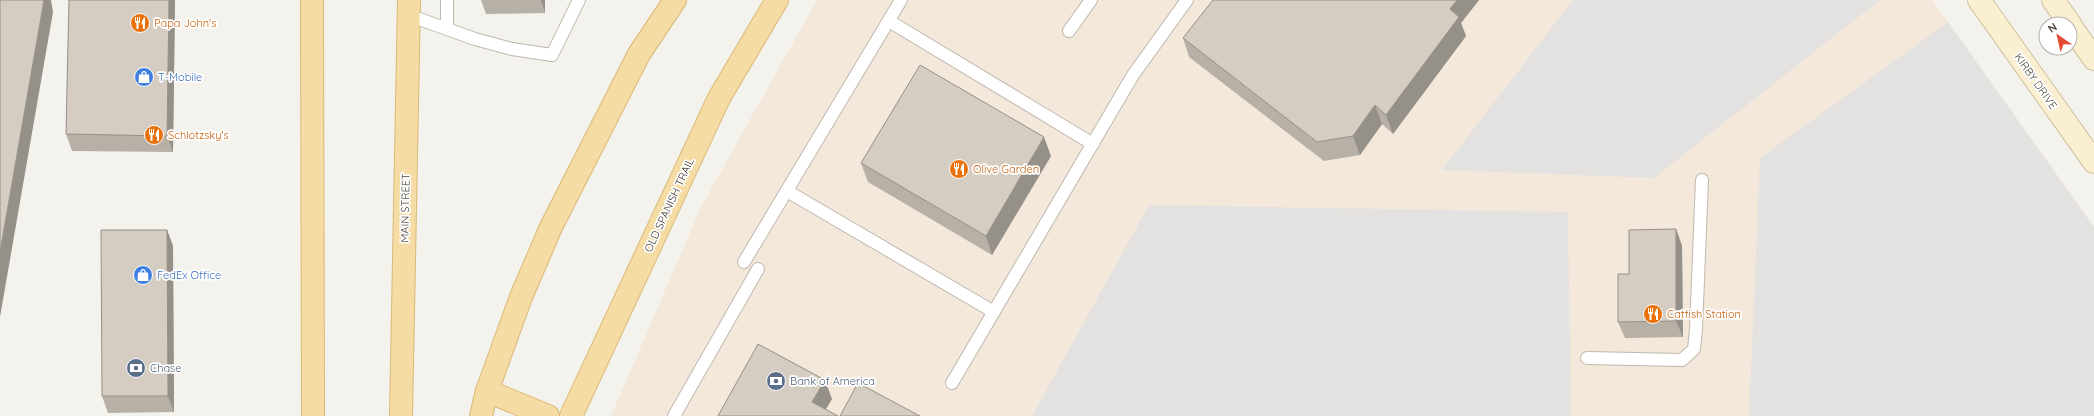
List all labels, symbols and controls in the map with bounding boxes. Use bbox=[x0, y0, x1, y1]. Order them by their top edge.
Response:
restaurant icon: Papa John's bbox=[129, 12, 151, 34]
place label: Papa John's bbox=[154, 16, 216, 30]
north arrow bbox=[2038, 16, 2078, 56]
text: N bbox=[2045, 20, 2060, 36]
street label: KIRBY DRIVE bbox=[2012, 50, 2060, 112]
shop icon: T-Mobile bbox=[133, 66, 155, 88]
place label: T-Mobile bbox=[158, 70, 202, 84]
restaurant icon: Schlotzsky's bbox=[143, 124, 165, 146]
place label: Schlotzsky's bbox=[168, 128, 229, 142]
street label: OLD SPANISH TRAIL bbox=[641, 156, 697, 254]
restaurant icon: Olive Garden bbox=[948, 158, 970, 180]
place label: Olive Garden bbox=[973, 162, 1039, 176]
street label: MAIN STREET bbox=[397, 173, 413, 243]
shop icon: FedEx Office bbox=[132, 264, 154, 286]
place label: FedEx Office bbox=[157, 268, 221, 282]
restaurant icon: Catfish Station bbox=[1642, 303, 1664, 325]
place label: Catfish Station bbox=[1667, 307, 1741, 321]
bank icon: Chase bbox=[125, 357, 147, 379]
place label: Chase bbox=[150, 361, 181, 375]
bank icon: Bank of America bbox=[765, 370, 787, 392]
place label: Bank of America bbox=[790, 374, 875, 388]

